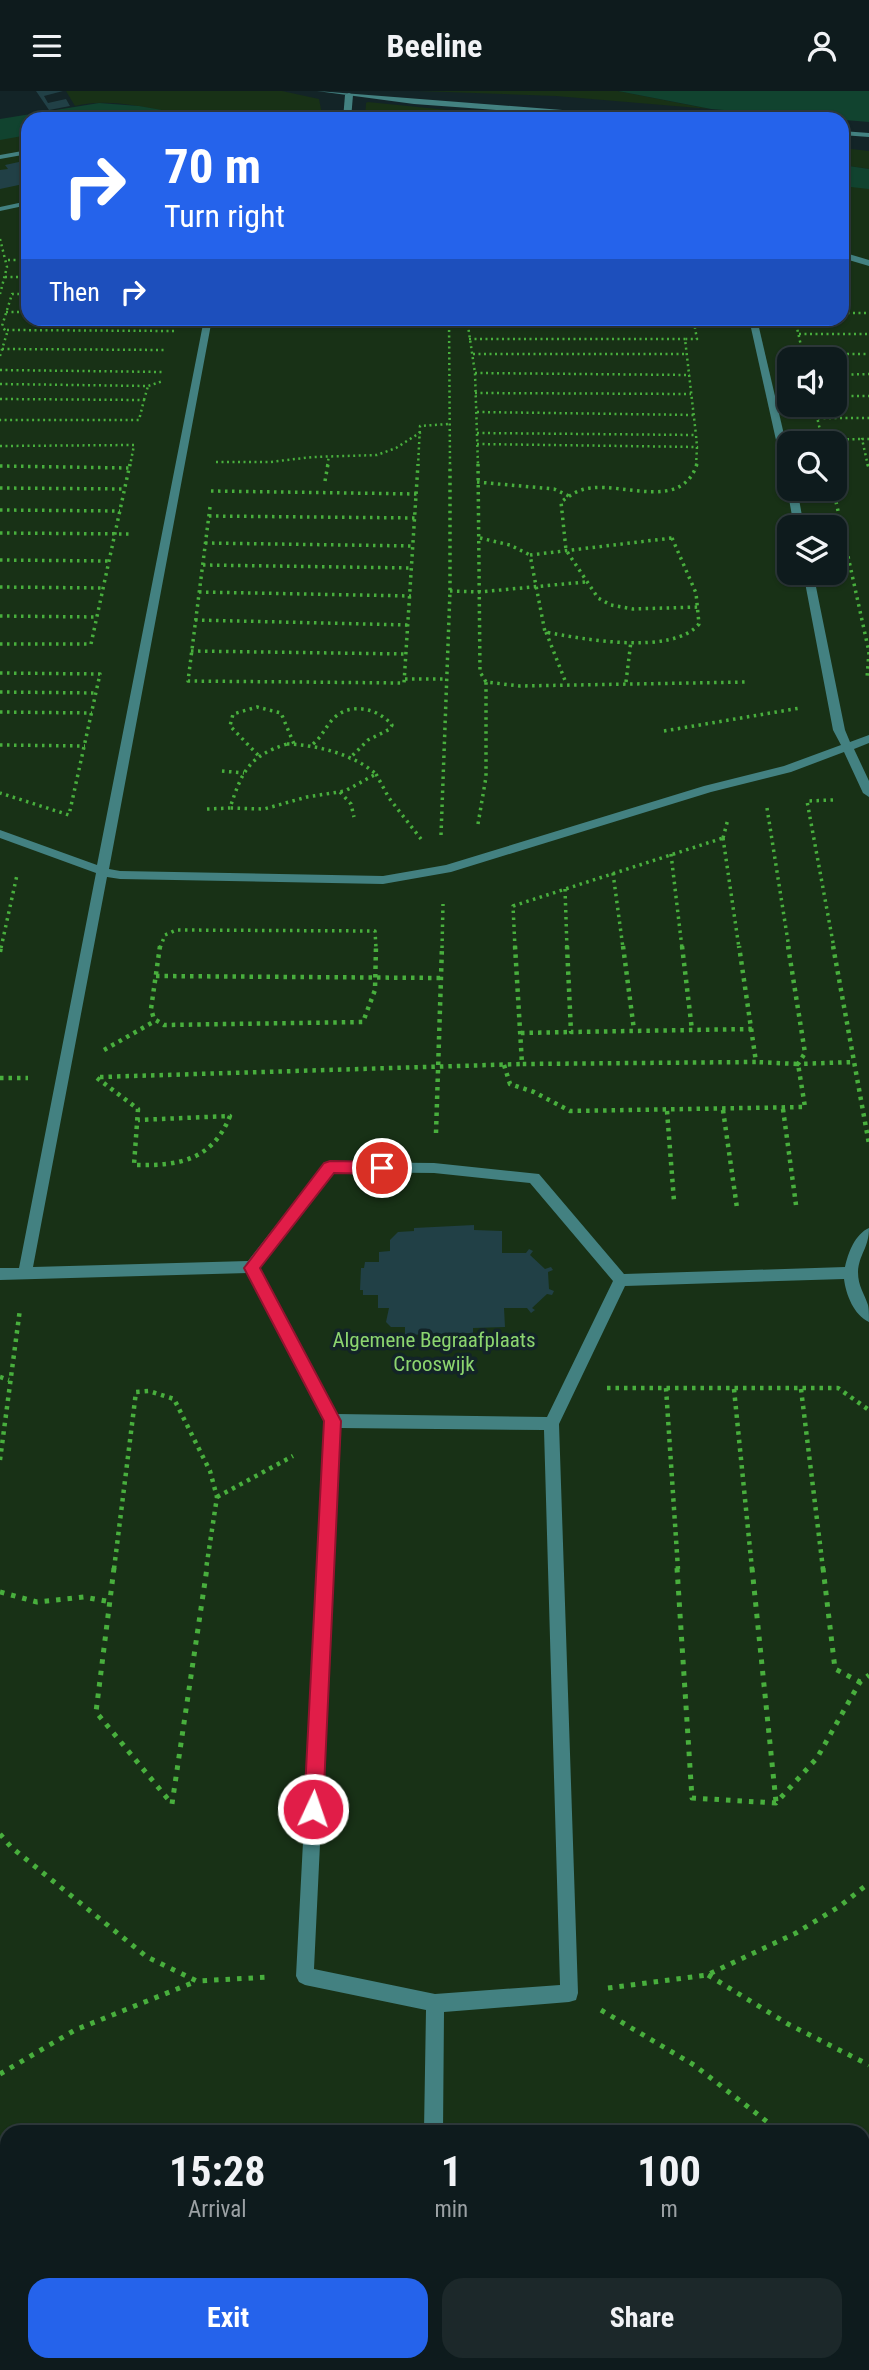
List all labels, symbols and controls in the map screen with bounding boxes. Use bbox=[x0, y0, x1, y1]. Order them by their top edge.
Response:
icon: menu bbox=[28, 27, 66, 65]
text: Beeline bbox=[387, 27, 482, 65]
icon: person bbox=[803, 27, 841, 65]
text: 70 m bbox=[164, 138, 261, 195]
icon: right bbox=[49, 140, 140, 231]
text: Turn right bbox=[164, 197, 285, 235]
icon: right bbox=[114, 273, 152, 311]
text: Then bbox=[49, 277, 100, 307]
map controls bbox=[777, 347, 847, 585]
button: sound bbox=[777, 347, 847, 417]
button: search bbox=[777, 431, 847, 501]
button: layers bbox=[777, 515, 847, 585]
pin bbox=[352, 1138, 412, 1198]
icon: arrive bbox=[363, 1149, 401, 1187]
park label: Algemene Begraafplaats Crooswijk bbox=[332, 1328, 536, 1376]
position arrow bbox=[276, 1772, 350, 1846]
text: 15:28 bbox=[169, 2147, 265, 2196]
text: 1 bbox=[441, 2147, 462, 2196]
text: 100 bbox=[637, 2147, 701, 2196]
text: Arrival bbox=[188, 2196, 246, 2223]
text: min bbox=[434, 2196, 468, 2223]
text: m bbox=[660, 2196, 678, 2223]
button: Exit bbox=[28, 2278, 428, 2358]
button: Share bbox=[442, 2278, 842, 2358]

